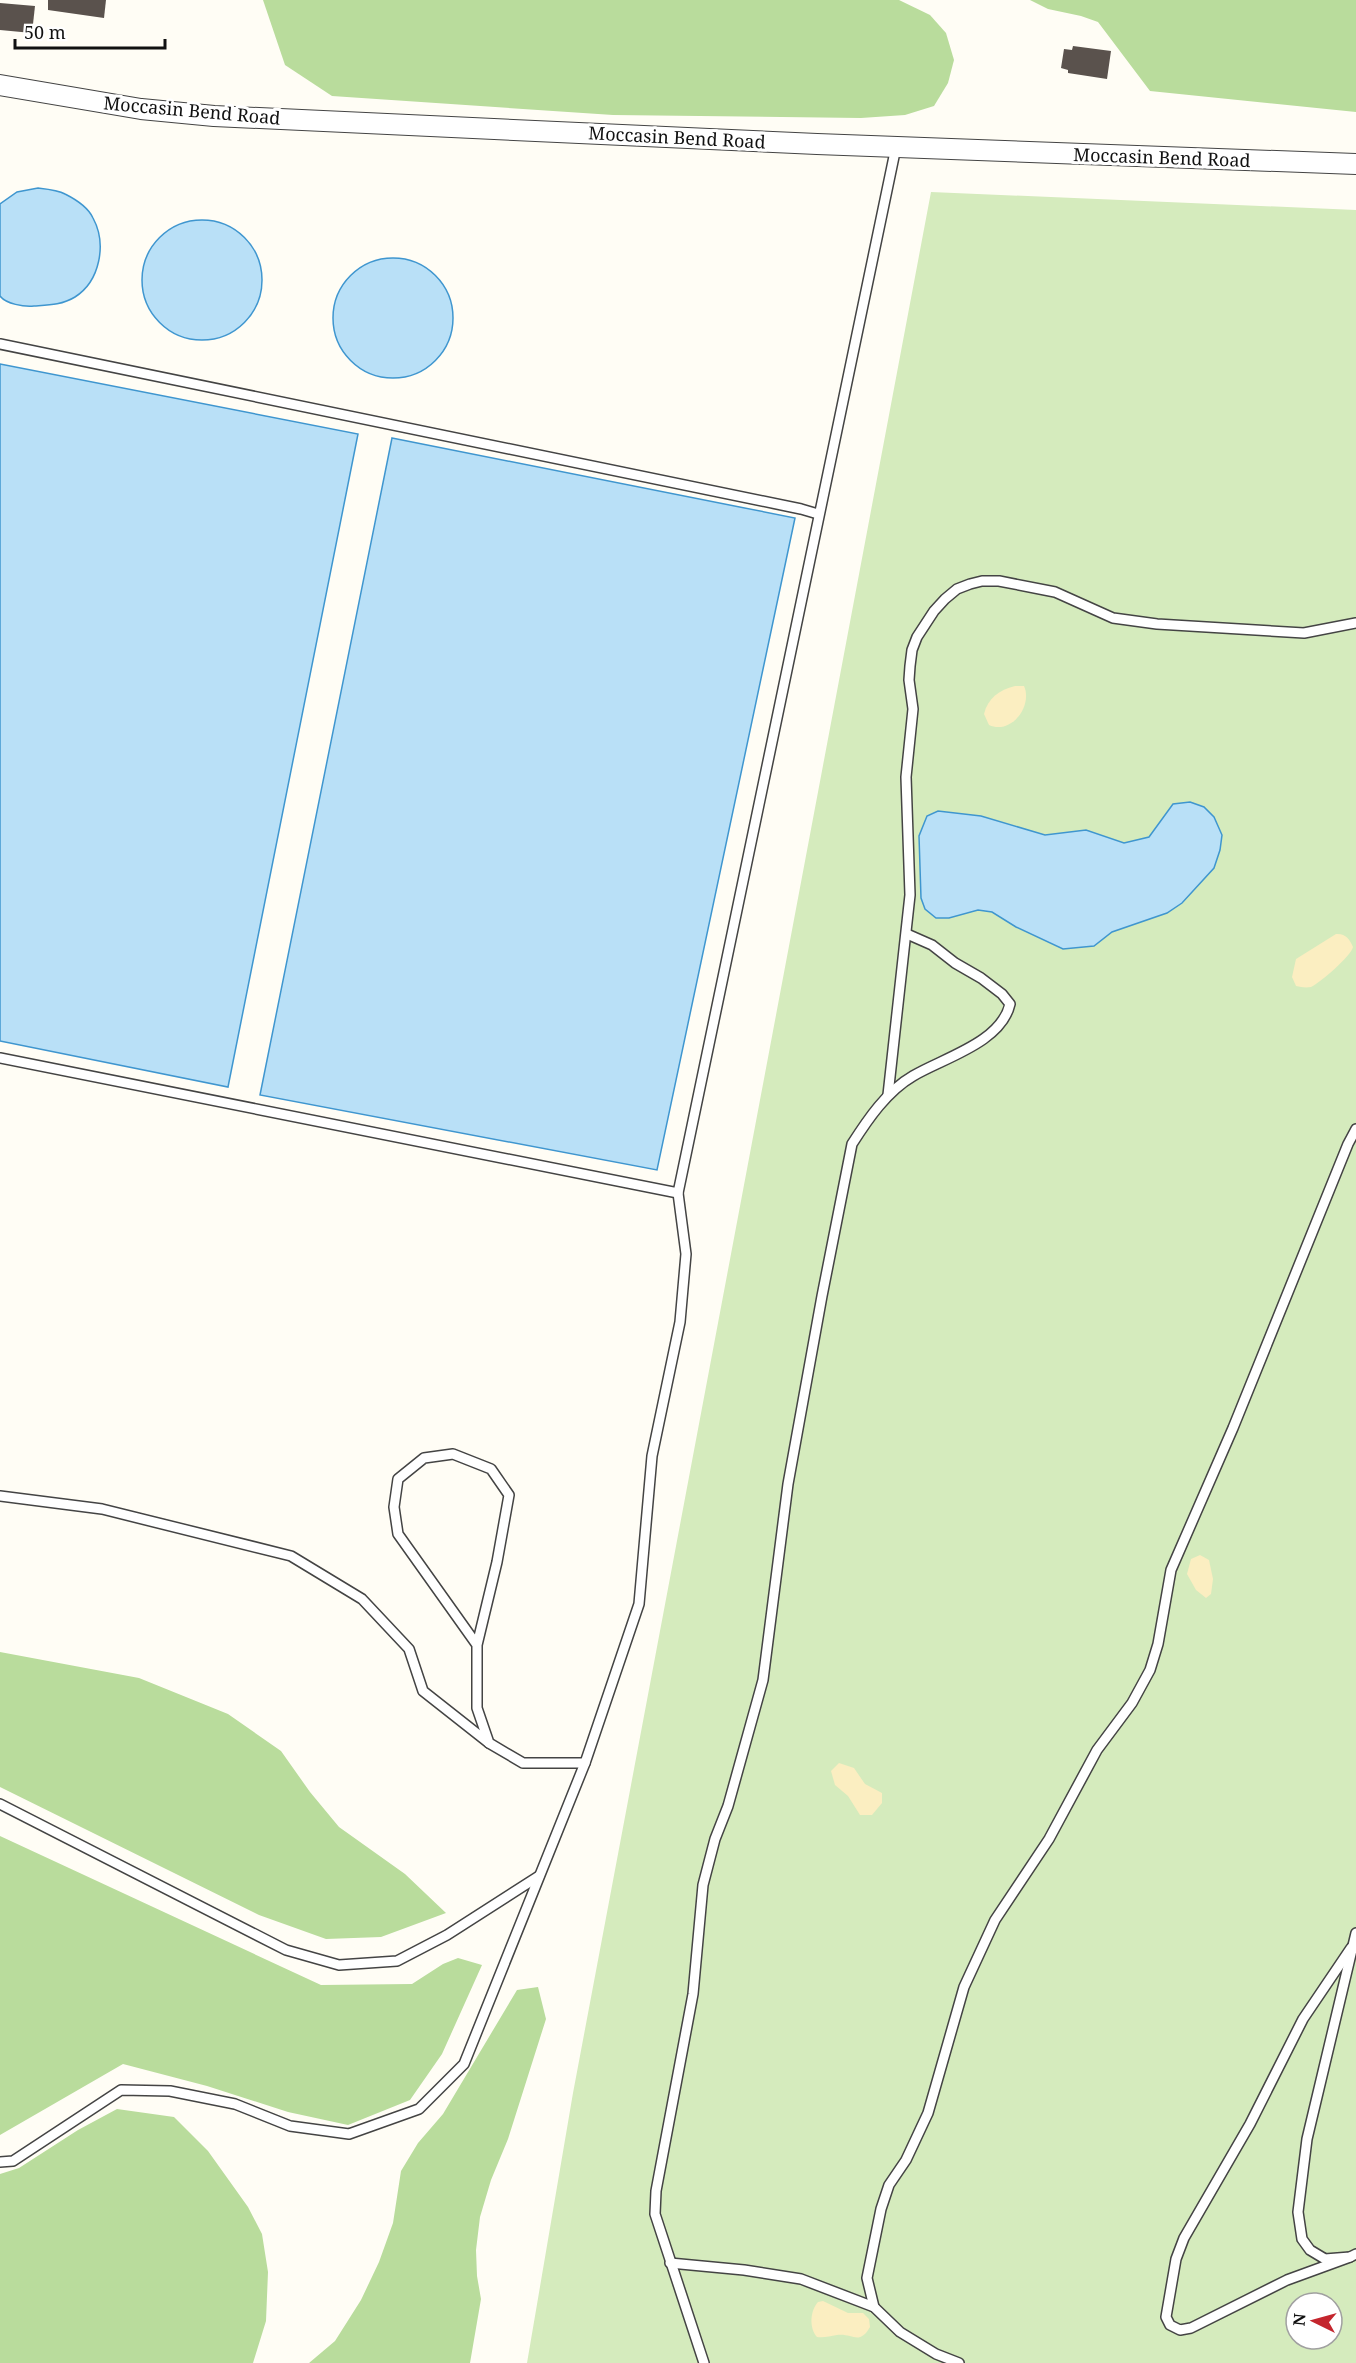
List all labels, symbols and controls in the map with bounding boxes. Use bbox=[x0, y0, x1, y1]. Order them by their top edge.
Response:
scale bar bbox=[15, 12, 165, 50]
text: 50 m bbox=[24, 20, 66, 44]
street label: Moccasin Bend Road bbox=[103, 90, 281, 130]
street label: Moccasin Bend Road bbox=[588, 120, 766, 154]
street label: Moccasin Bend Road bbox=[1073, 142, 1251, 172]
north arrow bbox=[1284, 2291, 1344, 2351]
text: N bbox=[1288, 2312, 1311, 2327]

